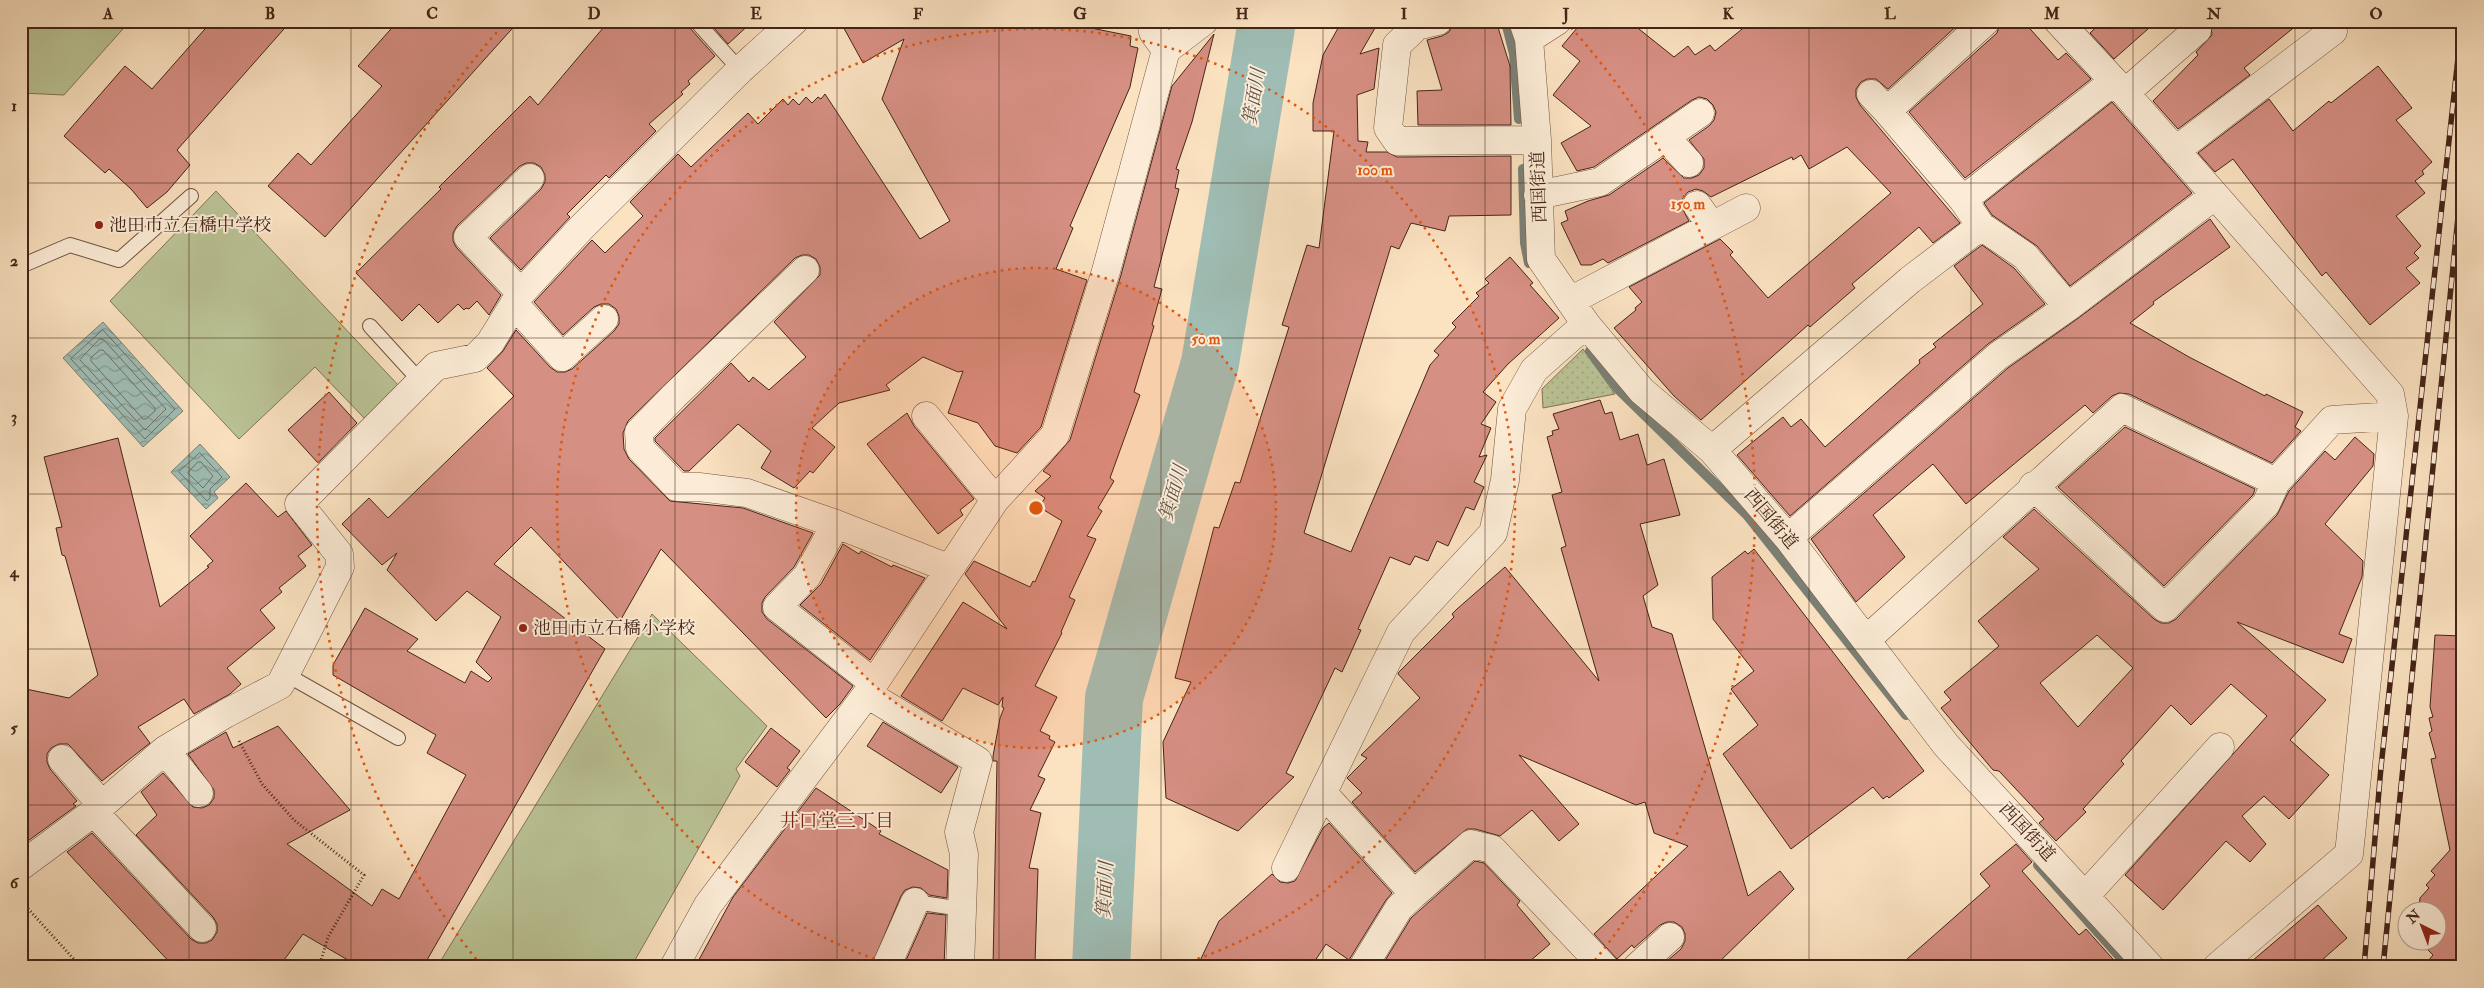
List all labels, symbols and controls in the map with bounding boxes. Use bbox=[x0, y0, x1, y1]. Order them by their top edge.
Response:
text: A bbox=[102, 4, 114, 24]
text: B bbox=[265, 4, 275, 24]
text: C bbox=[426, 4, 438, 24]
text: D bbox=[587, 4, 601, 24]
text: E bbox=[750, 4, 762, 24]
text: F bbox=[913, 4, 923, 24]
text: G bbox=[1073, 4, 1087, 24]
text: H bbox=[1235, 4, 1249, 24]
text: I bbox=[1401, 4, 1408, 24]
text: J bbox=[1562, 4, 1570, 25]
text: K bbox=[1722, 4, 1734, 24]
text: L bbox=[1884, 4, 1896, 24]
text: M bbox=[2043, 4, 2060, 24]
text: N bbox=[2206, 4, 2222, 24]
text: O bbox=[2369, 4, 2383, 24]
water label: 箕面川 bbox=[1238, 65, 1271, 127]
text: 1 bbox=[11, 96, 17, 116]
street label: 西国街道 bbox=[1526, 151, 1552, 223]
text: 100 m bbox=[1357, 161, 1393, 180]
text: 150 m bbox=[1671, 195, 1705, 214]
place label: 池田市立石橋中学校 bbox=[109, 214, 271, 237]
marker: 池田市立石橋中学校 bbox=[93, 219, 105, 231]
text: 2 bbox=[10, 251, 18, 271]
text: 50 m bbox=[1192, 330, 1221, 349]
text: 3 bbox=[11, 407, 17, 427]
water label: 箕面川 bbox=[1154, 460, 1193, 524]
street label: 西国街道 bbox=[1739, 484, 1803, 554]
centre of rings bbox=[1027, 499, 1045, 517]
text: 4 bbox=[9, 562, 20, 582]
place label: 池田市立石橋小学校 bbox=[533, 617, 695, 640]
marker: 池田市立石橋小学校 bbox=[517, 622, 529, 634]
text: 5 bbox=[10, 718, 18, 738]
street label: 西国街道 bbox=[1994, 798, 2060, 866]
district label: 井口堂三丁目 bbox=[780, 809, 894, 833]
water label: 箕面川 bbox=[1092, 859, 1119, 919]
text: 6 bbox=[10, 873, 20, 893]
north arrow bbox=[2396, 900, 2446, 950]
text: N bbox=[2403, 906, 2424, 928]

